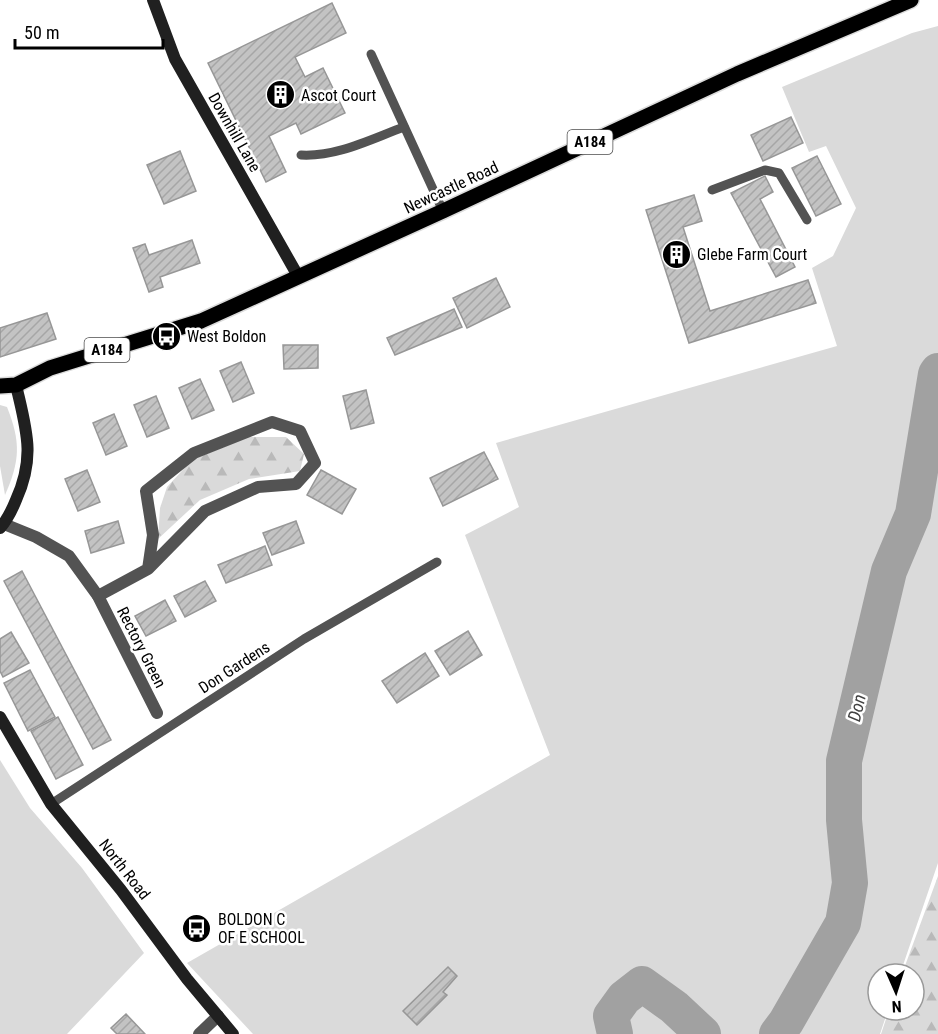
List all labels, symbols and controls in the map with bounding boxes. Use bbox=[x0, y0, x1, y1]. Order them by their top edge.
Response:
scale bar bbox=[15, 12, 164, 50]
text: 50 m bbox=[24, 22, 59, 43]
building icon: Ascot Court bbox=[264, 79, 296, 111]
place label: Ascot Court bbox=[301, 86, 376, 105]
street label: Downhill Lane bbox=[204, 89, 265, 175]
road number: A184 bbox=[568, 130, 612, 154]
street label: Newcastle Road bbox=[401, 157, 501, 218]
building icon: Glebe Farm Court bbox=[660, 238, 692, 270]
place label: Glebe Farm Court bbox=[697, 245, 807, 264]
bus stop icon: West Boldon bbox=[150, 320, 182, 352]
place label: West Boldon bbox=[187, 327, 266, 346]
road number: A184 bbox=[84, 338, 130, 362]
street label: Rectory Green bbox=[113, 604, 170, 691]
street label: Don Gardens bbox=[195, 637, 273, 697]
water label: Don bbox=[843, 692, 870, 723]
street label: North Road bbox=[95, 835, 154, 903]
place label: BOLDON C OF E SCHOOL bbox=[218, 910, 305, 947]
bus stop icon: BOLDON C OF E SCHOOL bbox=[181, 912, 213, 944]
north arrow bbox=[866, 962, 926, 1022]
text: N bbox=[891, 997, 902, 1016]

